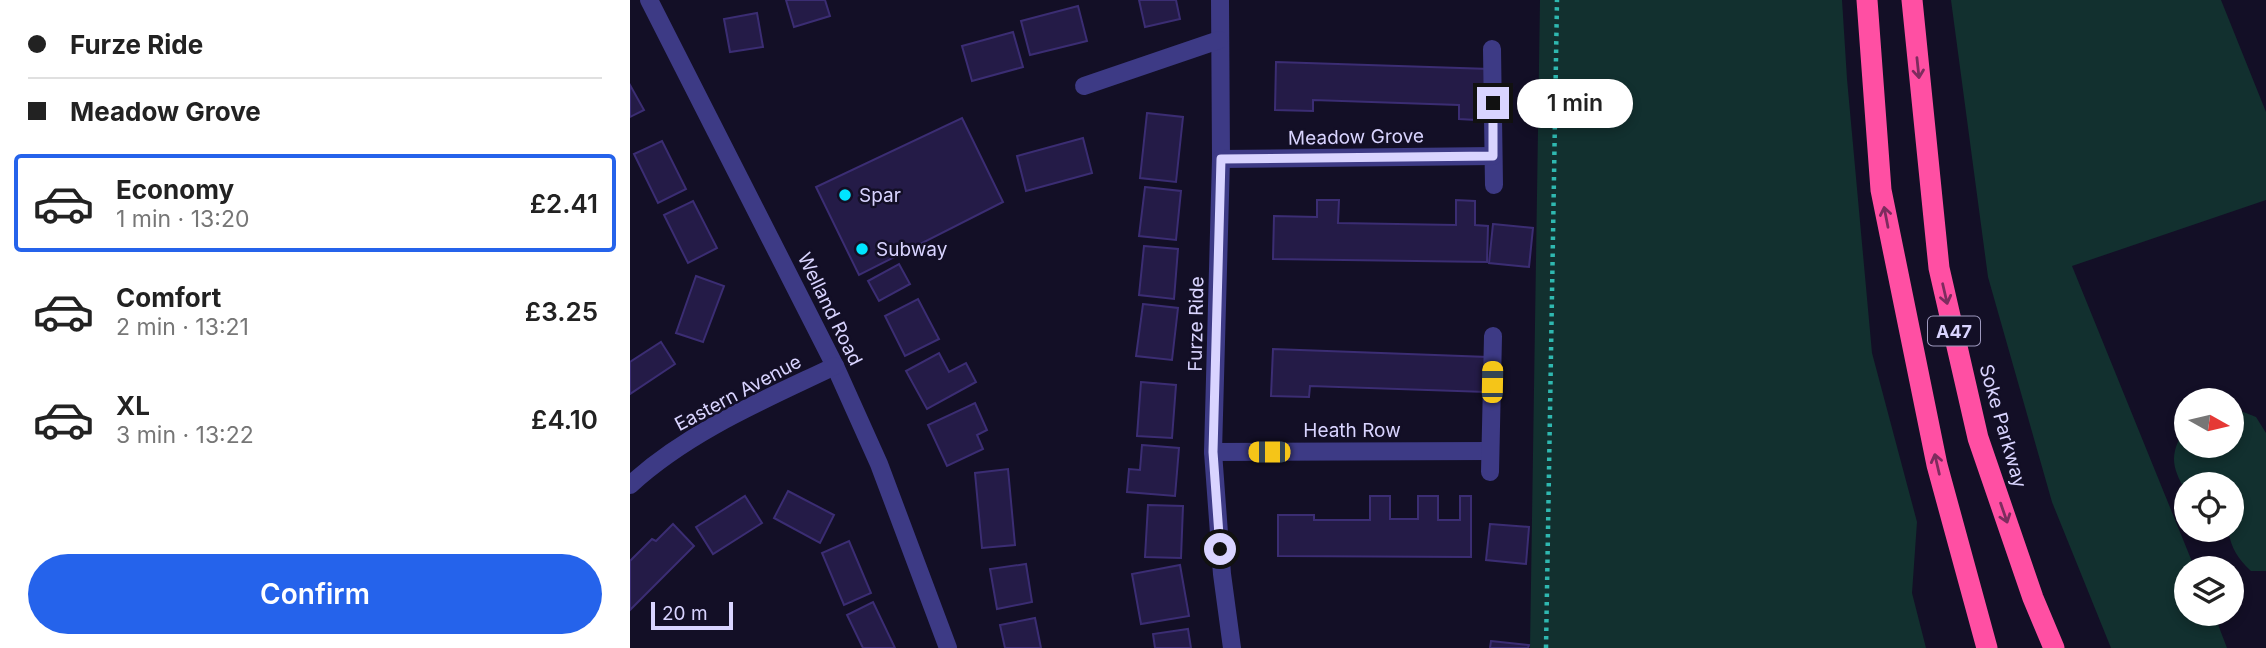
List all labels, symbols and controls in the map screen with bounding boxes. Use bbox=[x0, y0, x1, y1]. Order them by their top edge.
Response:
text: Furze Ride bbox=[70, 29, 203, 60]
one-way arrow bbox=[1911, 56, 1924, 79]
callout: 1 min bbox=[1518, 78, 1633, 128]
route end bbox=[1477, 87, 1509, 119]
text: 1 min bbox=[1547, 89, 1603, 117]
text: Meadow Grove bbox=[70, 96, 261, 127]
street label: Meadow Grove bbox=[1288, 124, 1424, 150]
icon: car bbox=[32, 172, 95, 235]
text: Economy bbox=[116, 174, 234, 205]
place label: Spar bbox=[859, 184, 901, 207]
marker: Spar bbox=[837, 187, 853, 203]
text: £2.41 bbox=[530, 188, 598, 219]
text: 1 min · 13:20 bbox=[116, 205, 249, 233]
one-way arrow bbox=[1879, 206, 1893, 229]
place label: Subway bbox=[876, 238, 948, 261]
marker: Subway bbox=[854, 241, 870, 257]
street label: Welland Road bbox=[793, 249, 867, 369]
street label: Furze Ride bbox=[1184, 276, 1208, 372]
icon: car bbox=[32, 280, 95, 343]
text: Comfort bbox=[116, 282, 221, 313]
one-way arrow bbox=[1939, 282, 1953, 305]
text: £3.25 bbox=[525, 296, 598, 327]
text: 2 min · 13:21 bbox=[116, 313, 249, 341]
road number: A47 bbox=[1928, 316, 1980, 346]
street label: Eastern Avenue bbox=[671, 350, 805, 436]
car bbox=[1482, 361, 1503, 403]
street label: Soke Parkway bbox=[1974, 362, 2032, 491]
icon: car bbox=[32, 388, 95, 451]
north arrow bbox=[2174, 388, 2244, 458]
map controls bbox=[2174, 388, 2244, 626]
text: XL bbox=[116, 390, 150, 421]
text: £4.10 bbox=[531, 404, 598, 435]
street label: Heath Row bbox=[1303, 419, 1401, 442]
text: 3 min · 13:22 bbox=[116, 421, 254, 449]
car bbox=[1249, 442, 1291, 463]
one-way arrow bbox=[1930, 453, 1943, 476]
button: locate bbox=[2174, 472, 2244, 542]
one-way arrow bbox=[1998, 502, 2011, 524]
route start bbox=[1204, 533, 1236, 565]
button: Confirm bbox=[28, 554, 602, 634]
button: layers bbox=[2174, 556, 2244, 626]
scale bar bbox=[651, 599, 733, 631]
text: 20 m bbox=[662, 602, 708, 625]

